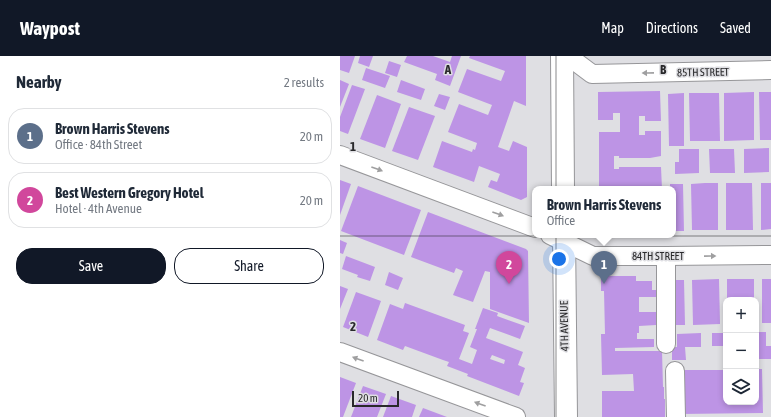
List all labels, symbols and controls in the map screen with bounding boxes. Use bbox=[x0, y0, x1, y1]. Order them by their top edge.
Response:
text: Waypost bbox=[20, 17, 80, 39]
text: Map bbox=[601, 20, 624, 36]
text: Directions bbox=[646, 20, 698, 36]
text: Saved bbox=[720, 20, 751, 36]
text: A bbox=[444, 62, 452, 77]
text: B bbox=[660, 62, 667, 77]
street label: 85TH STREET bbox=[677, 66, 729, 78]
one-way arrow bbox=[642, 69, 654, 76]
text: Nearby bbox=[16, 72, 62, 92]
text: 2 results bbox=[284, 75, 324, 90]
text: Brown Harris Stevens bbox=[55, 120, 170, 137]
text: 1 bbox=[27, 129, 33, 144]
text: 20 m bbox=[300, 129, 323, 144]
text: Office · 84th Street bbox=[55, 137, 142, 152]
text: 1 bbox=[350, 139, 356, 154]
one-way arrow bbox=[371, 166, 383, 172]
text: Best Western Gregory Hotel bbox=[55, 184, 204, 201]
popup bbox=[532, 186, 676, 238]
text: 2 bbox=[27, 193, 33, 208]
text: 20 m bbox=[300, 193, 323, 208]
text: Brown Harris Stevens bbox=[547, 196, 661, 213]
text: Hotel · 4th Avenue bbox=[55, 201, 142, 216]
one-way arrow bbox=[493, 212, 505, 218]
text: Office bbox=[547, 213, 575, 228]
button: Save bbox=[16, 248, 166, 284]
button: Share bbox=[174, 248, 324, 284]
your location bbox=[549, 249, 569, 269]
street label: 84TH STREET bbox=[632, 250, 684, 262]
pin: 2 bbox=[496, 251, 522, 284]
pin: 1 bbox=[591, 251, 617, 284]
one-way arrow bbox=[704, 252, 716, 259]
map controls bbox=[723, 297, 759, 405]
button: + bbox=[723, 297, 759, 333]
street label: 4TH AVENUE bbox=[558, 300, 570, 352]
text: 2 bbox=[350, 319, 356, 334]
button: − bbox=[723, 333, 759, 369]
one-way arrow bbox=[351, 355, 363, 361]
button: layers bbox=[723, 369, 759, 405]
scale bar bbox=[352, 389, 399, 408]
text: 20 m bbox=[358, 392, 378, 404]
one-way arrow bbox=[473, 400, 485, 406]

